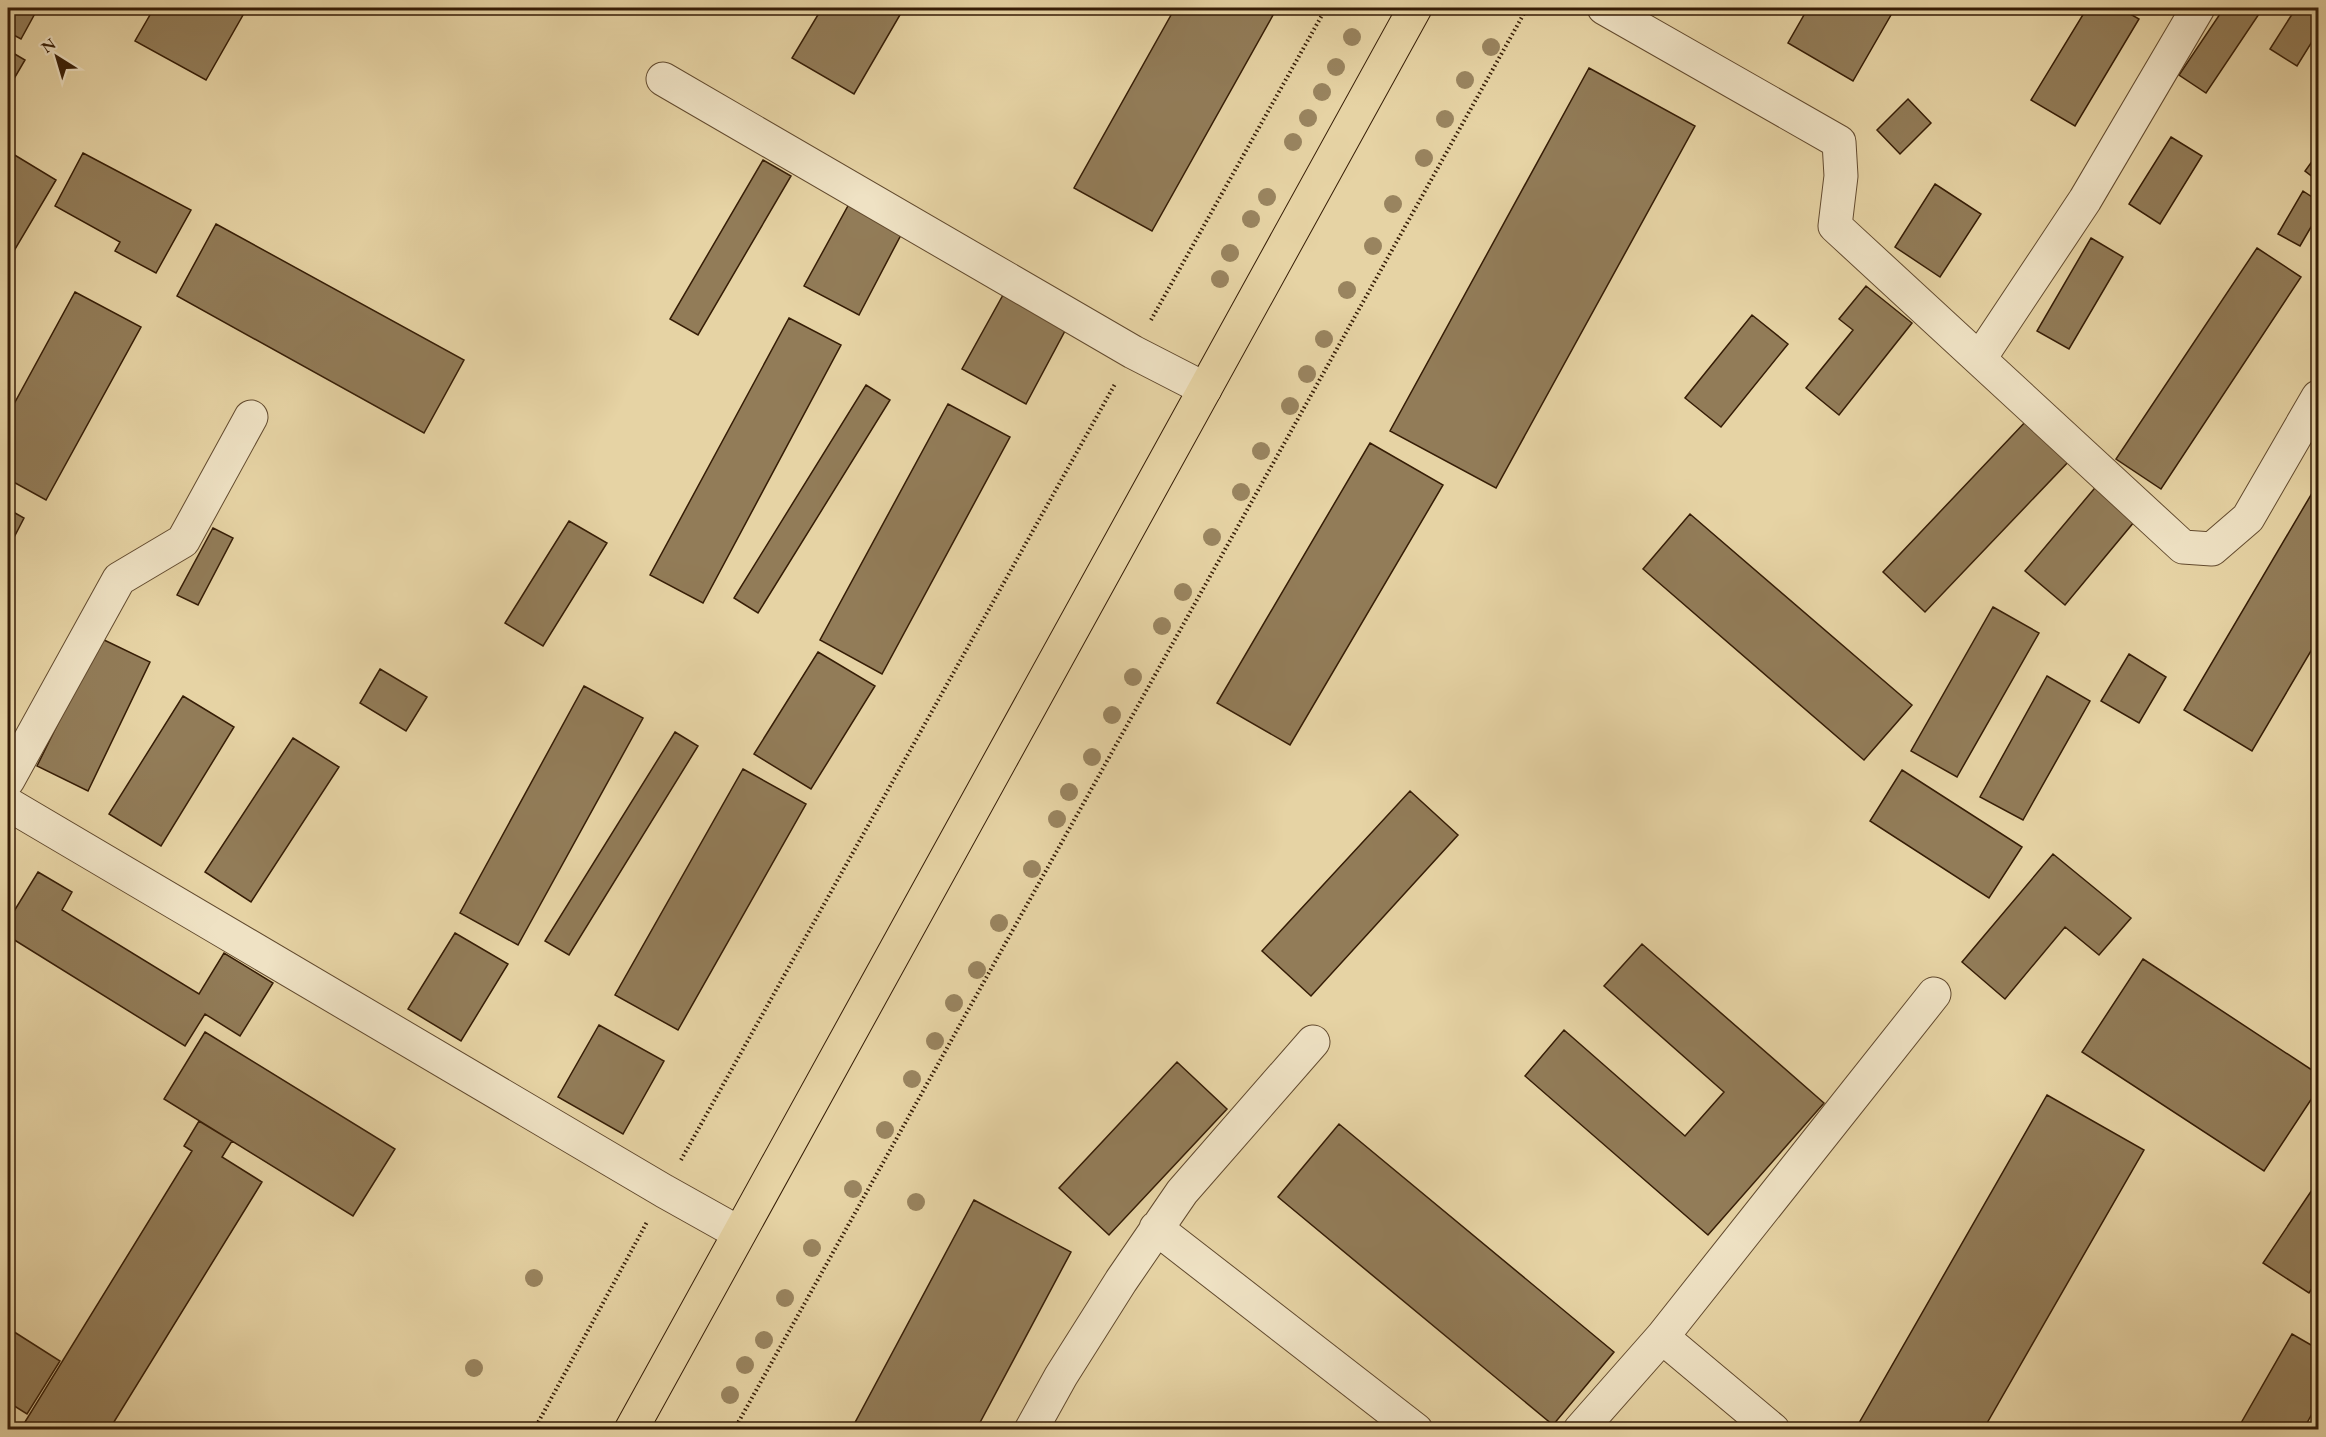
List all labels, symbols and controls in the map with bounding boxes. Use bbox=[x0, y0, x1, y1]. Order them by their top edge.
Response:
north arrow bbox=[27, 27, 87, 87]
text: N bbox=[37, 33, 60, 58]

